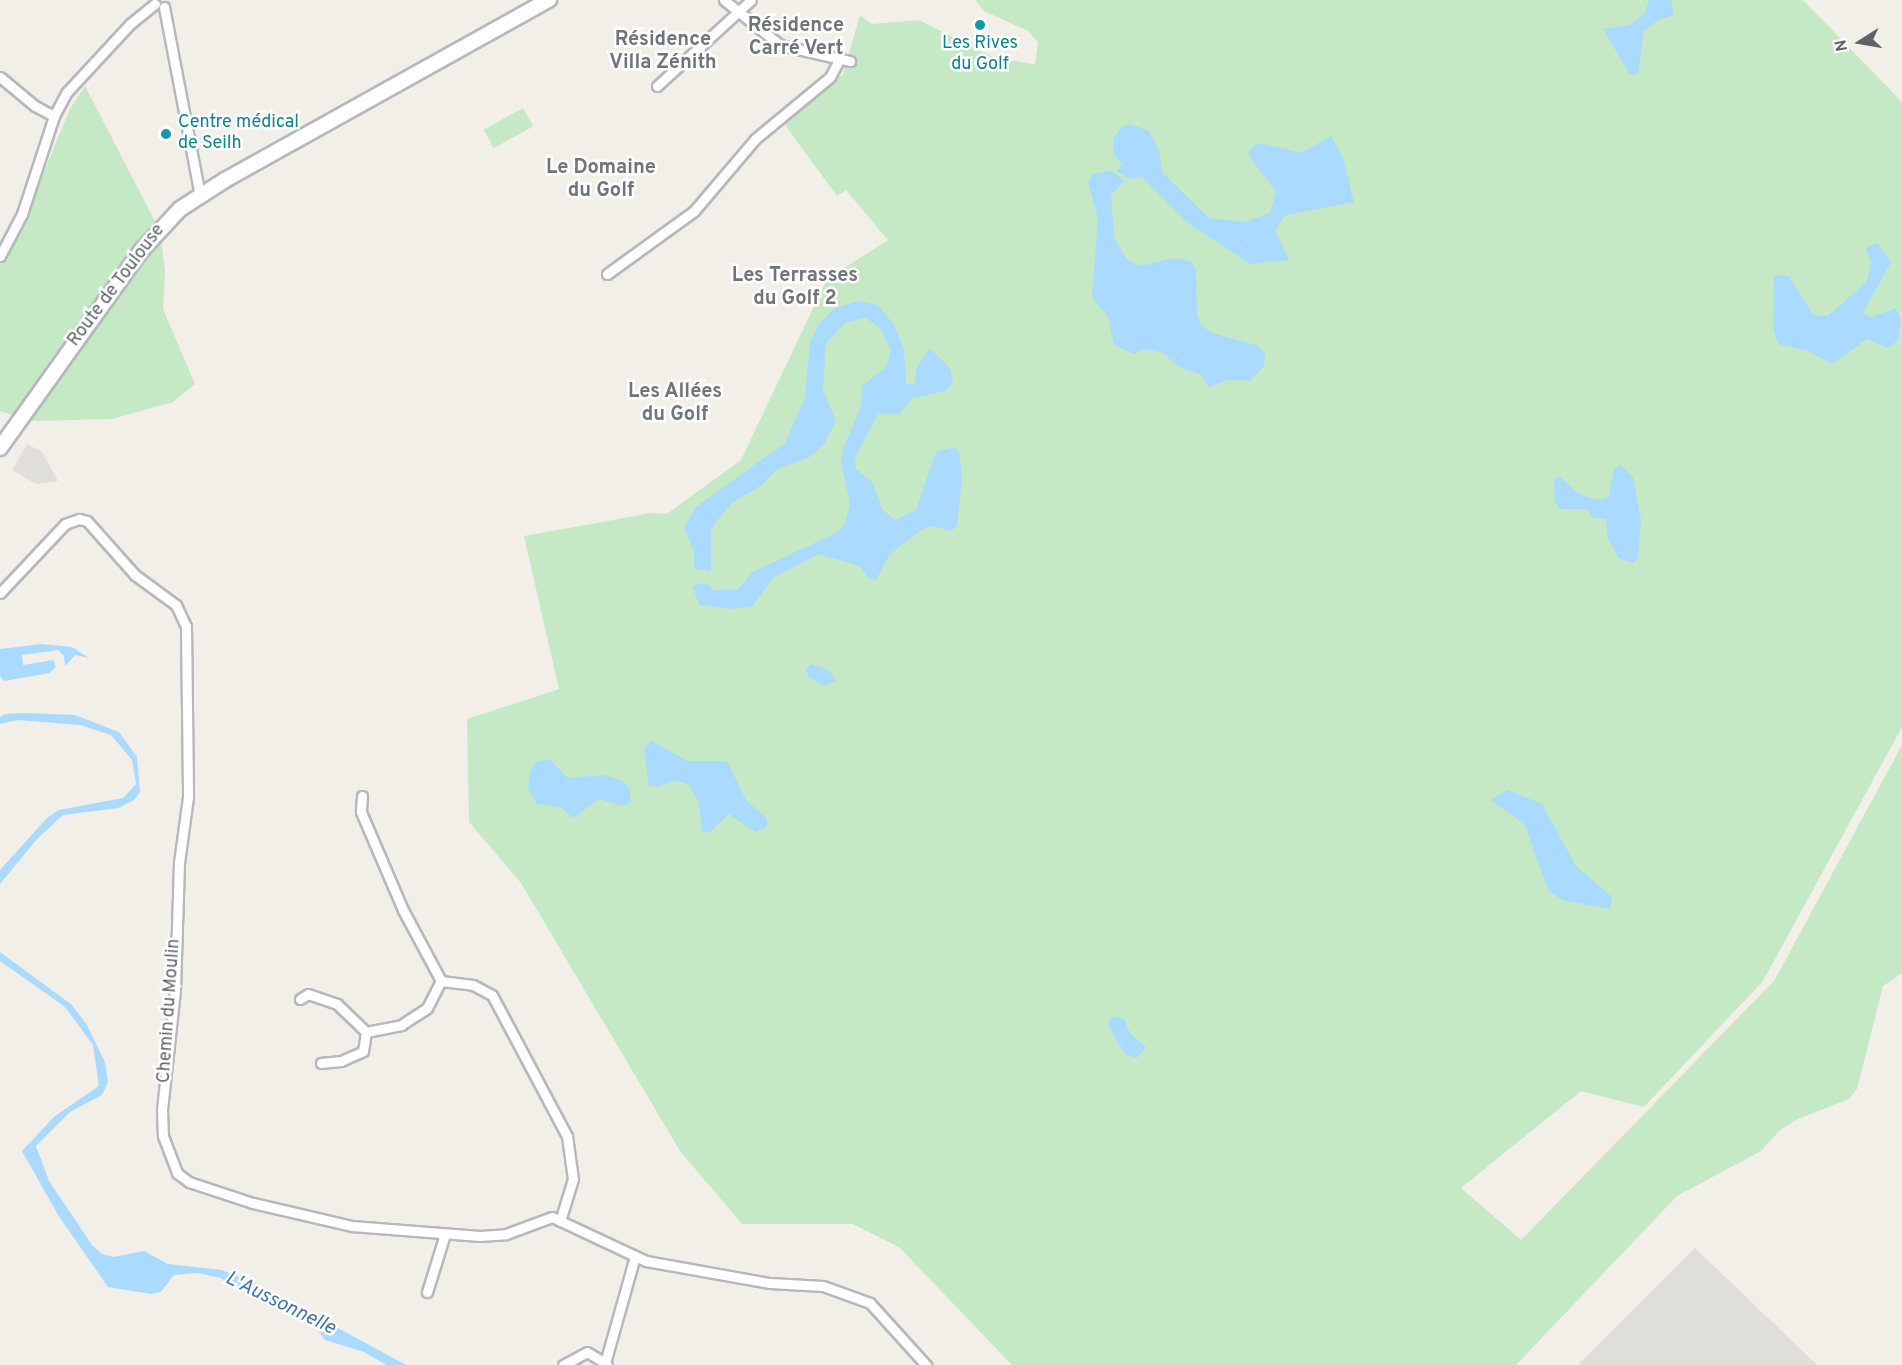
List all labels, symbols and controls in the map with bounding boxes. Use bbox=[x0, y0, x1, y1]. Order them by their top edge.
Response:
north arrow bbox=[1830, 12, 1890, 72]
district label: Résidence Carré Vert bbox=[748, 15, 844, 62]
marker: Les Rives du Golf bbox=[973, 18, 987, 32]
district label: Résidence Villa Zénith bbox=[609, 29, 717, 76]
place label: Les Rives du Golf bbox=[942, 34, 1018, 76]
text: N bbox=[1831, 38, 1853, 53]
place label: Centre médical de Seilh bbox=[178, 113, 299, 156]
marker: Centre médical de Seilh bbox=[159, 127, 173, 141]
district label: Le Domaine du Golf bbox=[546, 156, 656, 203]
street label: Route de Toulouse bbox=[64, 220, 170, 352]
district label: Les Terrasses du Golf 2 bbox=[732, 265, 858, 312]
district label: Les Allées du Golf bbox=[627, 381, 723, 428]
street label: Chemin du Moulin bbox=[154, 938, 186, 1084]
water label: L'Aussonnelle bbox=[221, 1267, 339, 1341]

